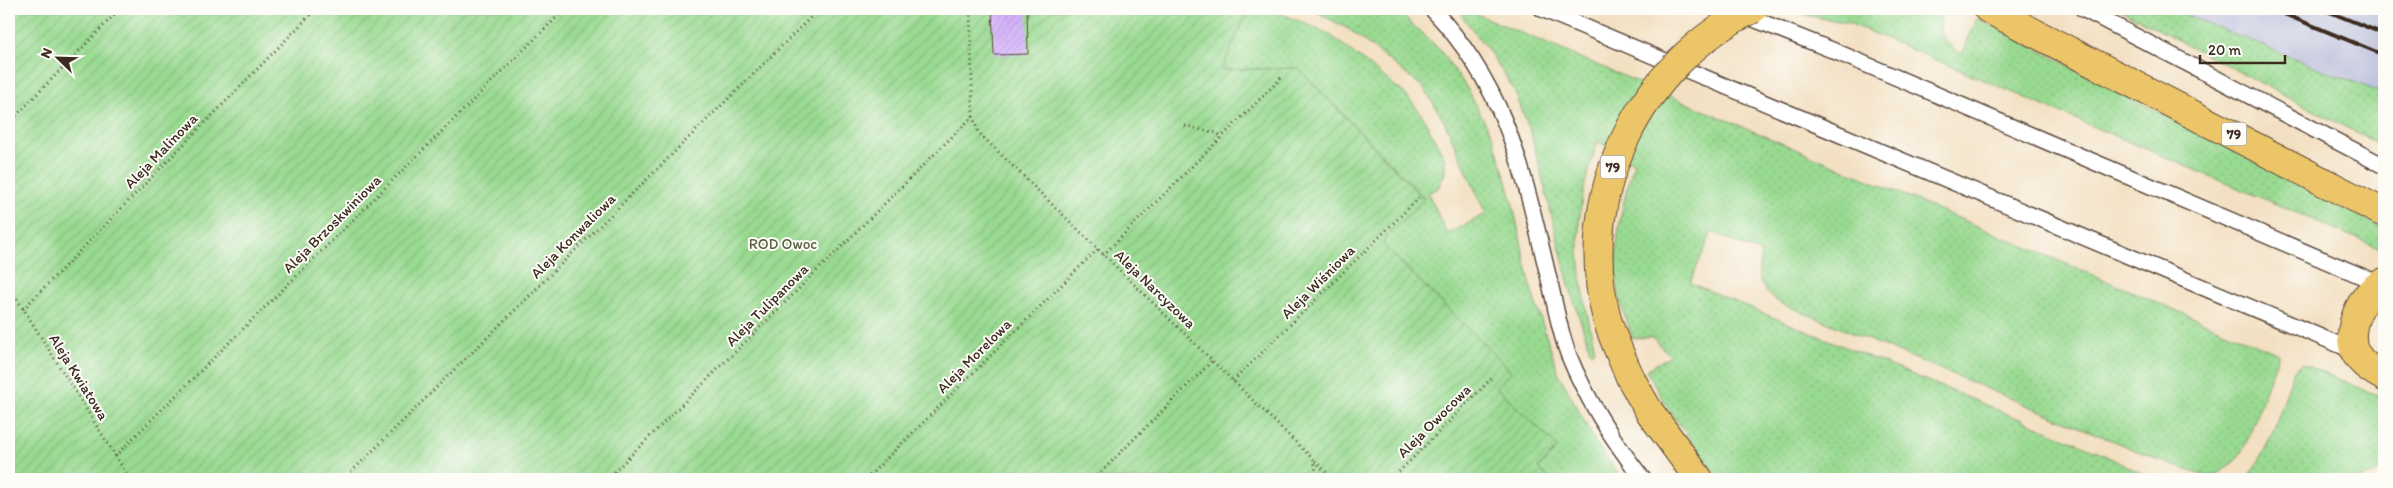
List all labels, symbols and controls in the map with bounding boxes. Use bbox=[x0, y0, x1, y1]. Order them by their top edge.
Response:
north arrow bbox=[32, 32, 82, 82]
scale bar bbox=[2200, 32, 2286, 64]
text: 20 m bbox=[2208, 41, 2242, 59]
text: N bbox=[37, 45, 56, 61]
street label: Aleja Malinowa bbox=[121, 110, 201, 192]
road number: 79 bbox=[2222, 122, 2246, 146]
road number: 79 bbox=[1600, 156, 1626, 178]
street label: Aleja Brzoskwiniowa bbox=[279, 171, 385, 277]
street label: Aleja Konwaliowa bbox=[527, 190, 619, 282]
park label: ROD Owoc bbox=[749, 235, 817, 253]
street label: Aleja Wiśniowa bbox=[1277, 241, 1359, 323]
street label: Aleja Narcyzowa bbox=[1111, 246, 1200, 333]
street label: Aleja Tulipanowa bbox=[722, 260, 812, 350]
street label: Aleja Morelowa bbox=[933, 315, 1015, 397]
street label: Aleja Kwiatowa bbox=[45, 331, 113, 424]
street label: Aleja Owocowa bbox=[1394, 380, 1475, 461]

